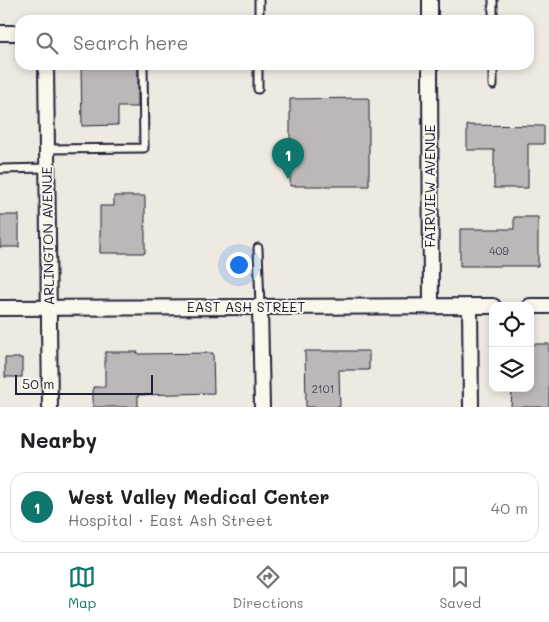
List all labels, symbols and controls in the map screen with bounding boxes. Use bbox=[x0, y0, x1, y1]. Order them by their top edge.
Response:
search box bbox=[15, 15, 534, 70]
icon: search bbox=[33, 29, 61, 57]
text: Search here bbox=[73, 30, 189, 55]
street label: FAIRVIEW AVENUE bbox=[420, 124, 439, 248]
pin: 1 bbox=[272, 138, 304, 179]
street label: ARLINGTON AVENUE bbox=[37, 166, 58, 306]
house number: 409 bbox=[489, 243, 509, 258]
your location bbox=[226, 252, 252, 278]
street label: EAST ASH STREET bbox=[187, 297, 305, 316]
map controls bbox=[489, 302, 534, 392]
button: locate bbox=[489, 302, 534, 347]
button: layers bbox=[489, 347, 534, 392]
scale bar bbox=[15, 372, 152, 395]
text: 50 m bbox=[22, 374, 54, 393]
house number: 2101 bbox=[312, 381, 334, 396]
text: Nearby bbox=[20, 426, 97, 453]
text: West Valley Medical Center bbox=[68, 484, 329, 509]
text: 1 bbox=[33, 497, 41, 518]
text: 40 m bbox=[491, 497, 528, 518]
text: Hospital · East Ash Street bbox=[68, 509, 273, 530]
tab: Map bbox=[68, 563, 96, 612]
tab: Directions bbox=[232, 563, 304, 612]
tab: Saved bbox=[439, 563, 481, 612]

